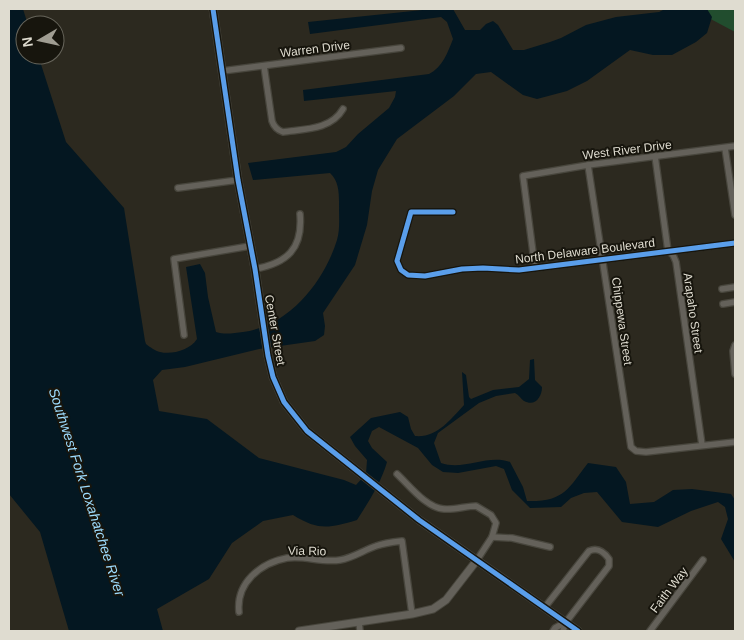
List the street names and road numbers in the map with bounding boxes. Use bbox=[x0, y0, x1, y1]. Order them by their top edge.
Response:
street label: Warren Drive bbox=[279, 38, 351, 60]
street label: West River Drive bbox=[582, 138, 673, 162]
street label: North Delaware Boulevard bbox=[514, 235, 656, 267]
street label: Arapaho Street bbox=[680, 272, 706, 355]
street label: Chippewa Street bbox=[609, 276, 635, 367]
street label: Center Street bbox=[262, 294, 288, 367]
street label: Via Rio bbox=[288, 544, 327, 558]
street label: Faith Way bbox=[647, 564, 691, 616]

